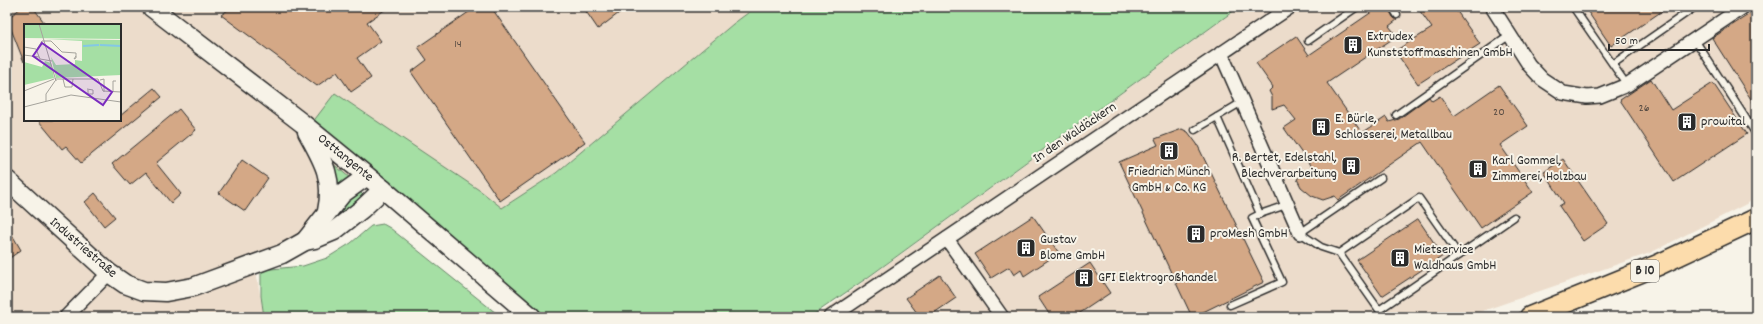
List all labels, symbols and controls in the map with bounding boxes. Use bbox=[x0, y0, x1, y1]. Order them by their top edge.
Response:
inset map bbox=[24, 24, 121, 121]
scale bar bbox=[1609, 26, 1709, 52]
place label: Extrudex Kunststoffmaschinen GmbH bbox=[1367, 27, 1513, 63]
text: 50 m bbox=[1615, 33, 1638, 50]
building icon: Extrudex Kunststoffmaschinen GmbH bbox=[1342, 34, 1364, 56]
house number: 14 bbox=[454, 36, 462, 53]
street label: In den Waldäckern bbox=[1029, 98, 1121, 168]
house number: 26 bbox=[1638, 100, 1650, 117]
house number: 20 bbox=[1493, 104, 1505, 121]
place label: E. Bürle, Schlosserei, Metallbau bbox=[1335, 109, 1452, 145]
building icon: prowital bbox=[1676, 111, 1698, 133]
place label: prowital bbox=[1701, 112, 1746, 132]
building icon: E. Bürle, Schlosserei, Metallbau bbox=[1310, 116, 1332, 138]
street label: Osttangente bbox=[313, 129, 377, 187]
building icon: Friedrich Münch GmbH & Co. KG bbox=[1158, 140, 1180, 162]
place label: R. Bertet, Edelstahl, Blechverarbeitung bbox=[1232, 148, 1337, 184]
place label: Karl Gommel, Zimmerei, Holzbau bbox=[1492, 151, 1587, 187]
building icon: R. Bertet, Edelstahl, Blechverarbeitung bbox=[1340, 155, 1362, 177]
building icon: Karl Gommel, Zimmerei, Holzbau bbox=[1467, 158, 1489, 180]
place label: Friedrich Münch GmbH & Co. KG bbox=[1128, 162, 1210, 198]
street label: Industriestraße bbox=[45, 213, 121, 283]
building icon: proMesh GmbH bbox=[1185, 223, 1207, 245]
place label: proMesh GmbH bbox=[1210, 224, 1288, 244]
place label: Gustav Blome GmbH bbox=[1040, 230, 1105, 266]
building icon: Gustav Blome GmbH bbox=[1015, 237, 1037, 259]
place label: Mietservice Waldhaus GmbH bbox=[1414, 240, 1497, 276]
building icon: Mietservice Waldhaus GmbH bbox=[1389, 247, 1411, 269]
road number: B 10 bbox=[1631, 260, 1659, 282]
building icon: GFI Elektrogroßhandel bbox=[1073, 267, 1095, 289]
place label: GFI Elektrogroßhandel bbox=[1098, 268, 1217, 288]

